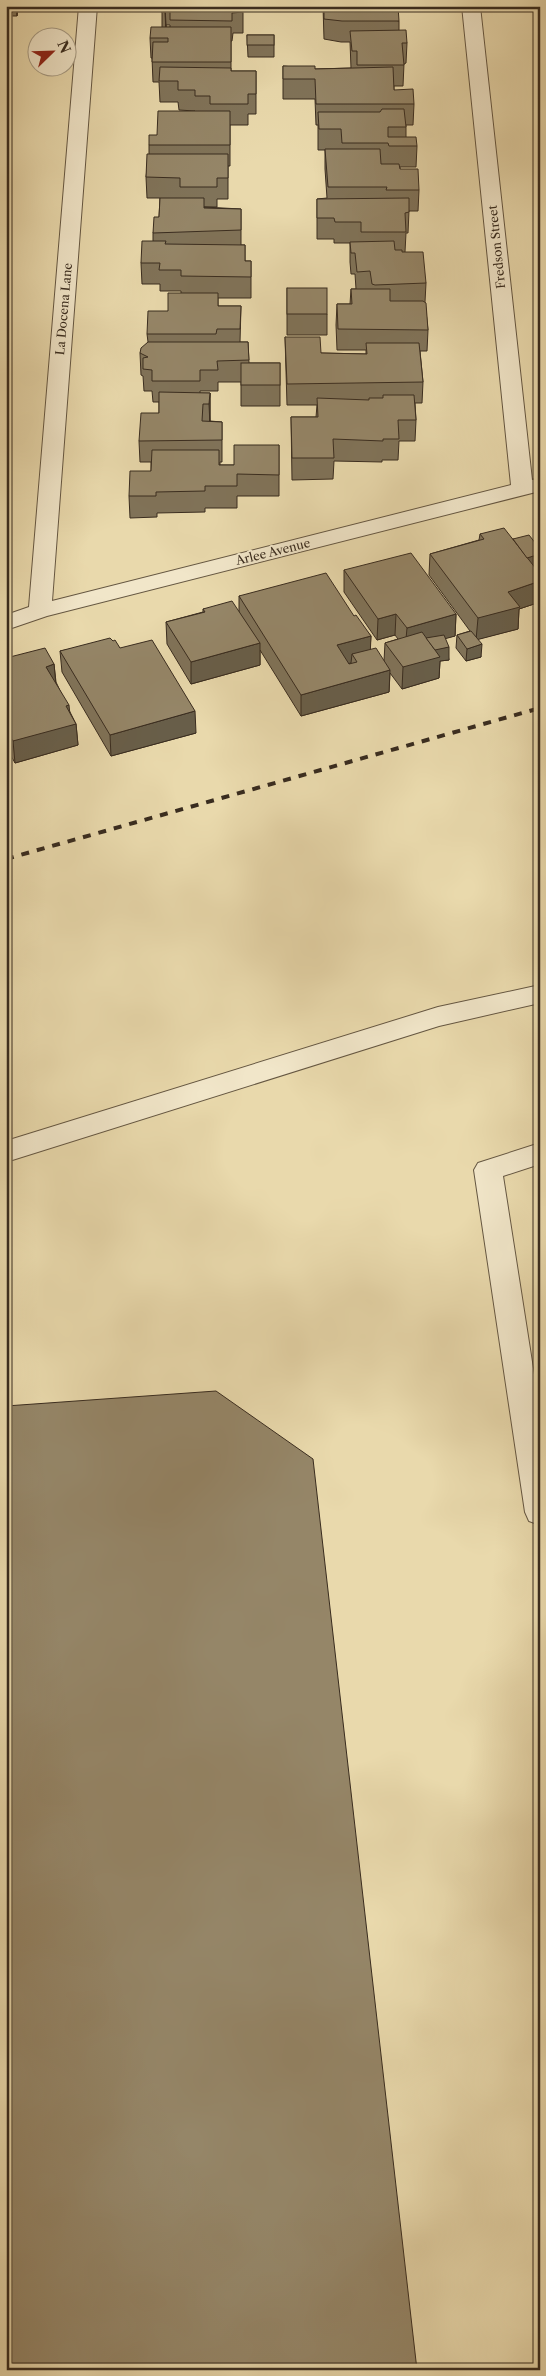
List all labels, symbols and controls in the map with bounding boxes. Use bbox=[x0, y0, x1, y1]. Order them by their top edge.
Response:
north arrow bbox=[28, 28, 78, 78]
text: N bbox=[53, 38, 75, 56]
street label: Fredson Street bbox=[485, 204, 508, 290]
street label: La Docena Lane bbox=[52, 262, 75, 356]
street label: Arlee Avenue bbox=[233, 535, 312, 568]

